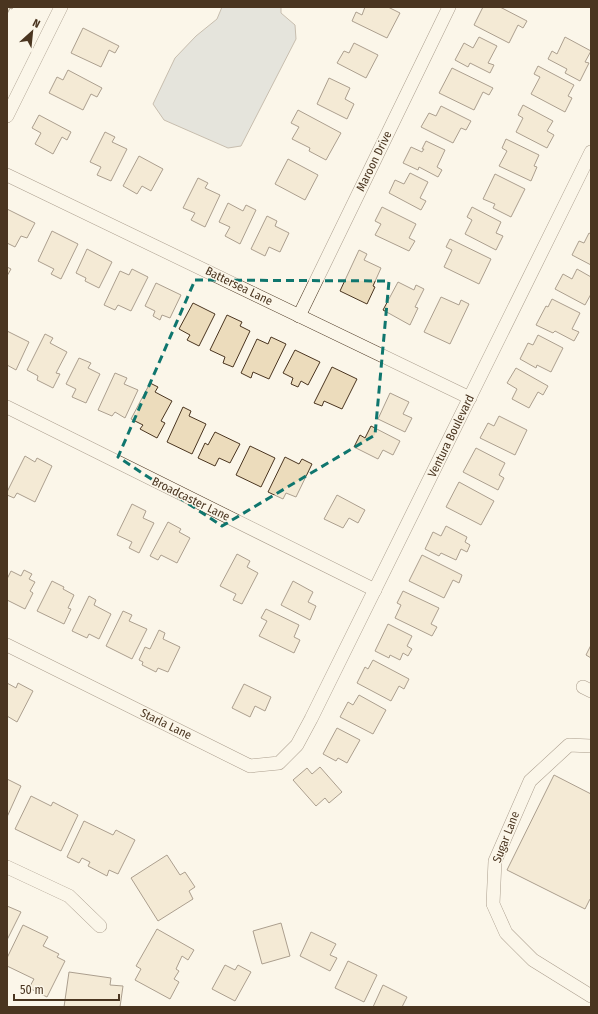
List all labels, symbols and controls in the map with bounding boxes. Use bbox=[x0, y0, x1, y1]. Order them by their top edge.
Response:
north arrow bbox=[12, 12, 52, 52]
text: N bbox=[30, 16, 42, 31]
street label: Maroon Drive bbox=[353, 128, 395, 193]
street label: Battersea Lane bbox=[203, 264, 275, 308]
street label: Ventura Boulevard bbox=[425, 392, 477, 480]
street label: Broadcaster Lane bbox=[150, 474, 232, 524]
street label: Starla Lane bbox=[138, 706, 194, 742]
street label: Sugar Lane bbox=[490, 809, 522, 865]
scale bar bbox=[14, 976, 119, 1002]
text: 50 m bbox=[20, 983, 44, 997]

